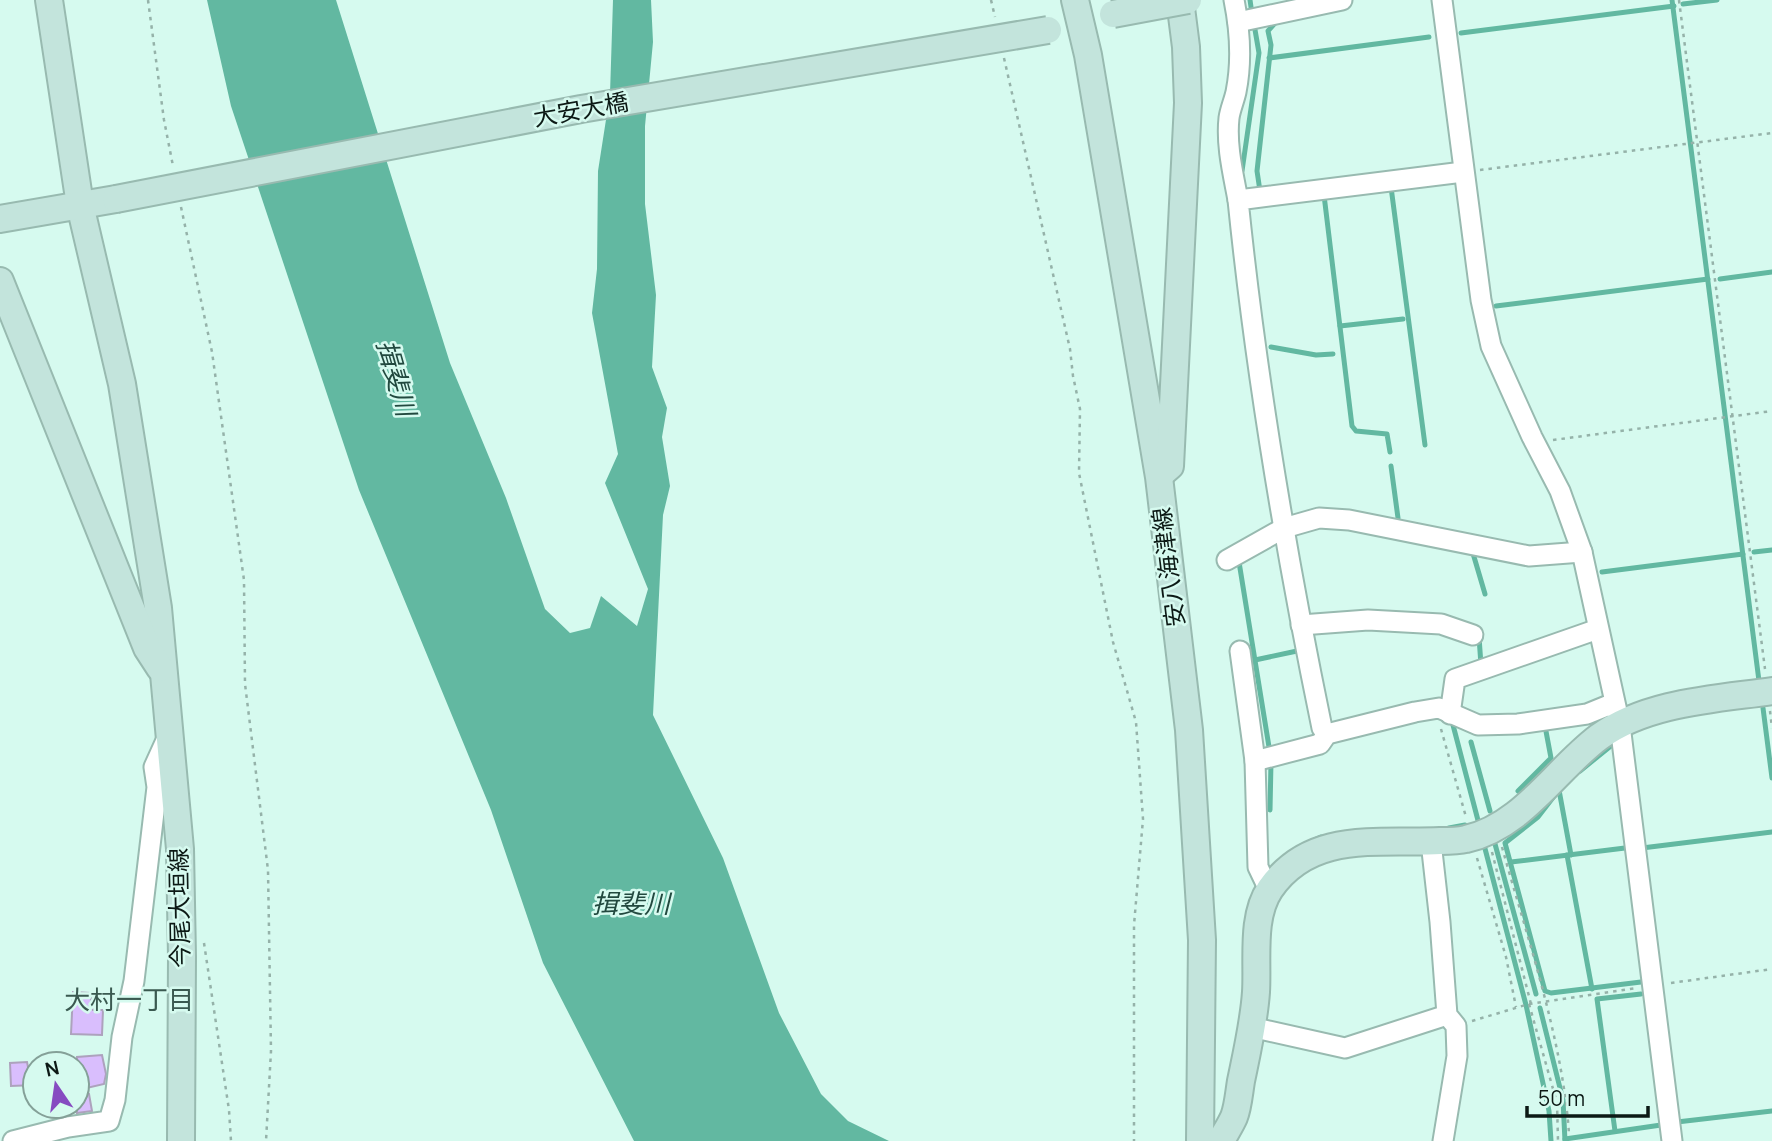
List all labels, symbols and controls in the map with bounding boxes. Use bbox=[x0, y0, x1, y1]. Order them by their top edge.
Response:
street label: 大安大橋 bbox=[531, 84, 631, 133]
water label: 揖斐川 bbox=[369, 335, 426, 423]
street label: 安八海津線 bbox=[1144, 506, 1191, 629]
street label: 今尾大垣線 bbox=[161, 848, 196, 968]
water label: 揖斐川 bbox=[592, 885, 673, 921]
district label: 大村一丁目 bbox=[64, 981, 194, 1017]
north arrow bbox=[21, 1050, 91, 1120]
text: N bbox=[43, 1054, 62, 1083]
scale bar bbox=[1527, 1074, 1648, 1118]
text: 50 m bbox=[1538, 1084, 1585, 1112]

